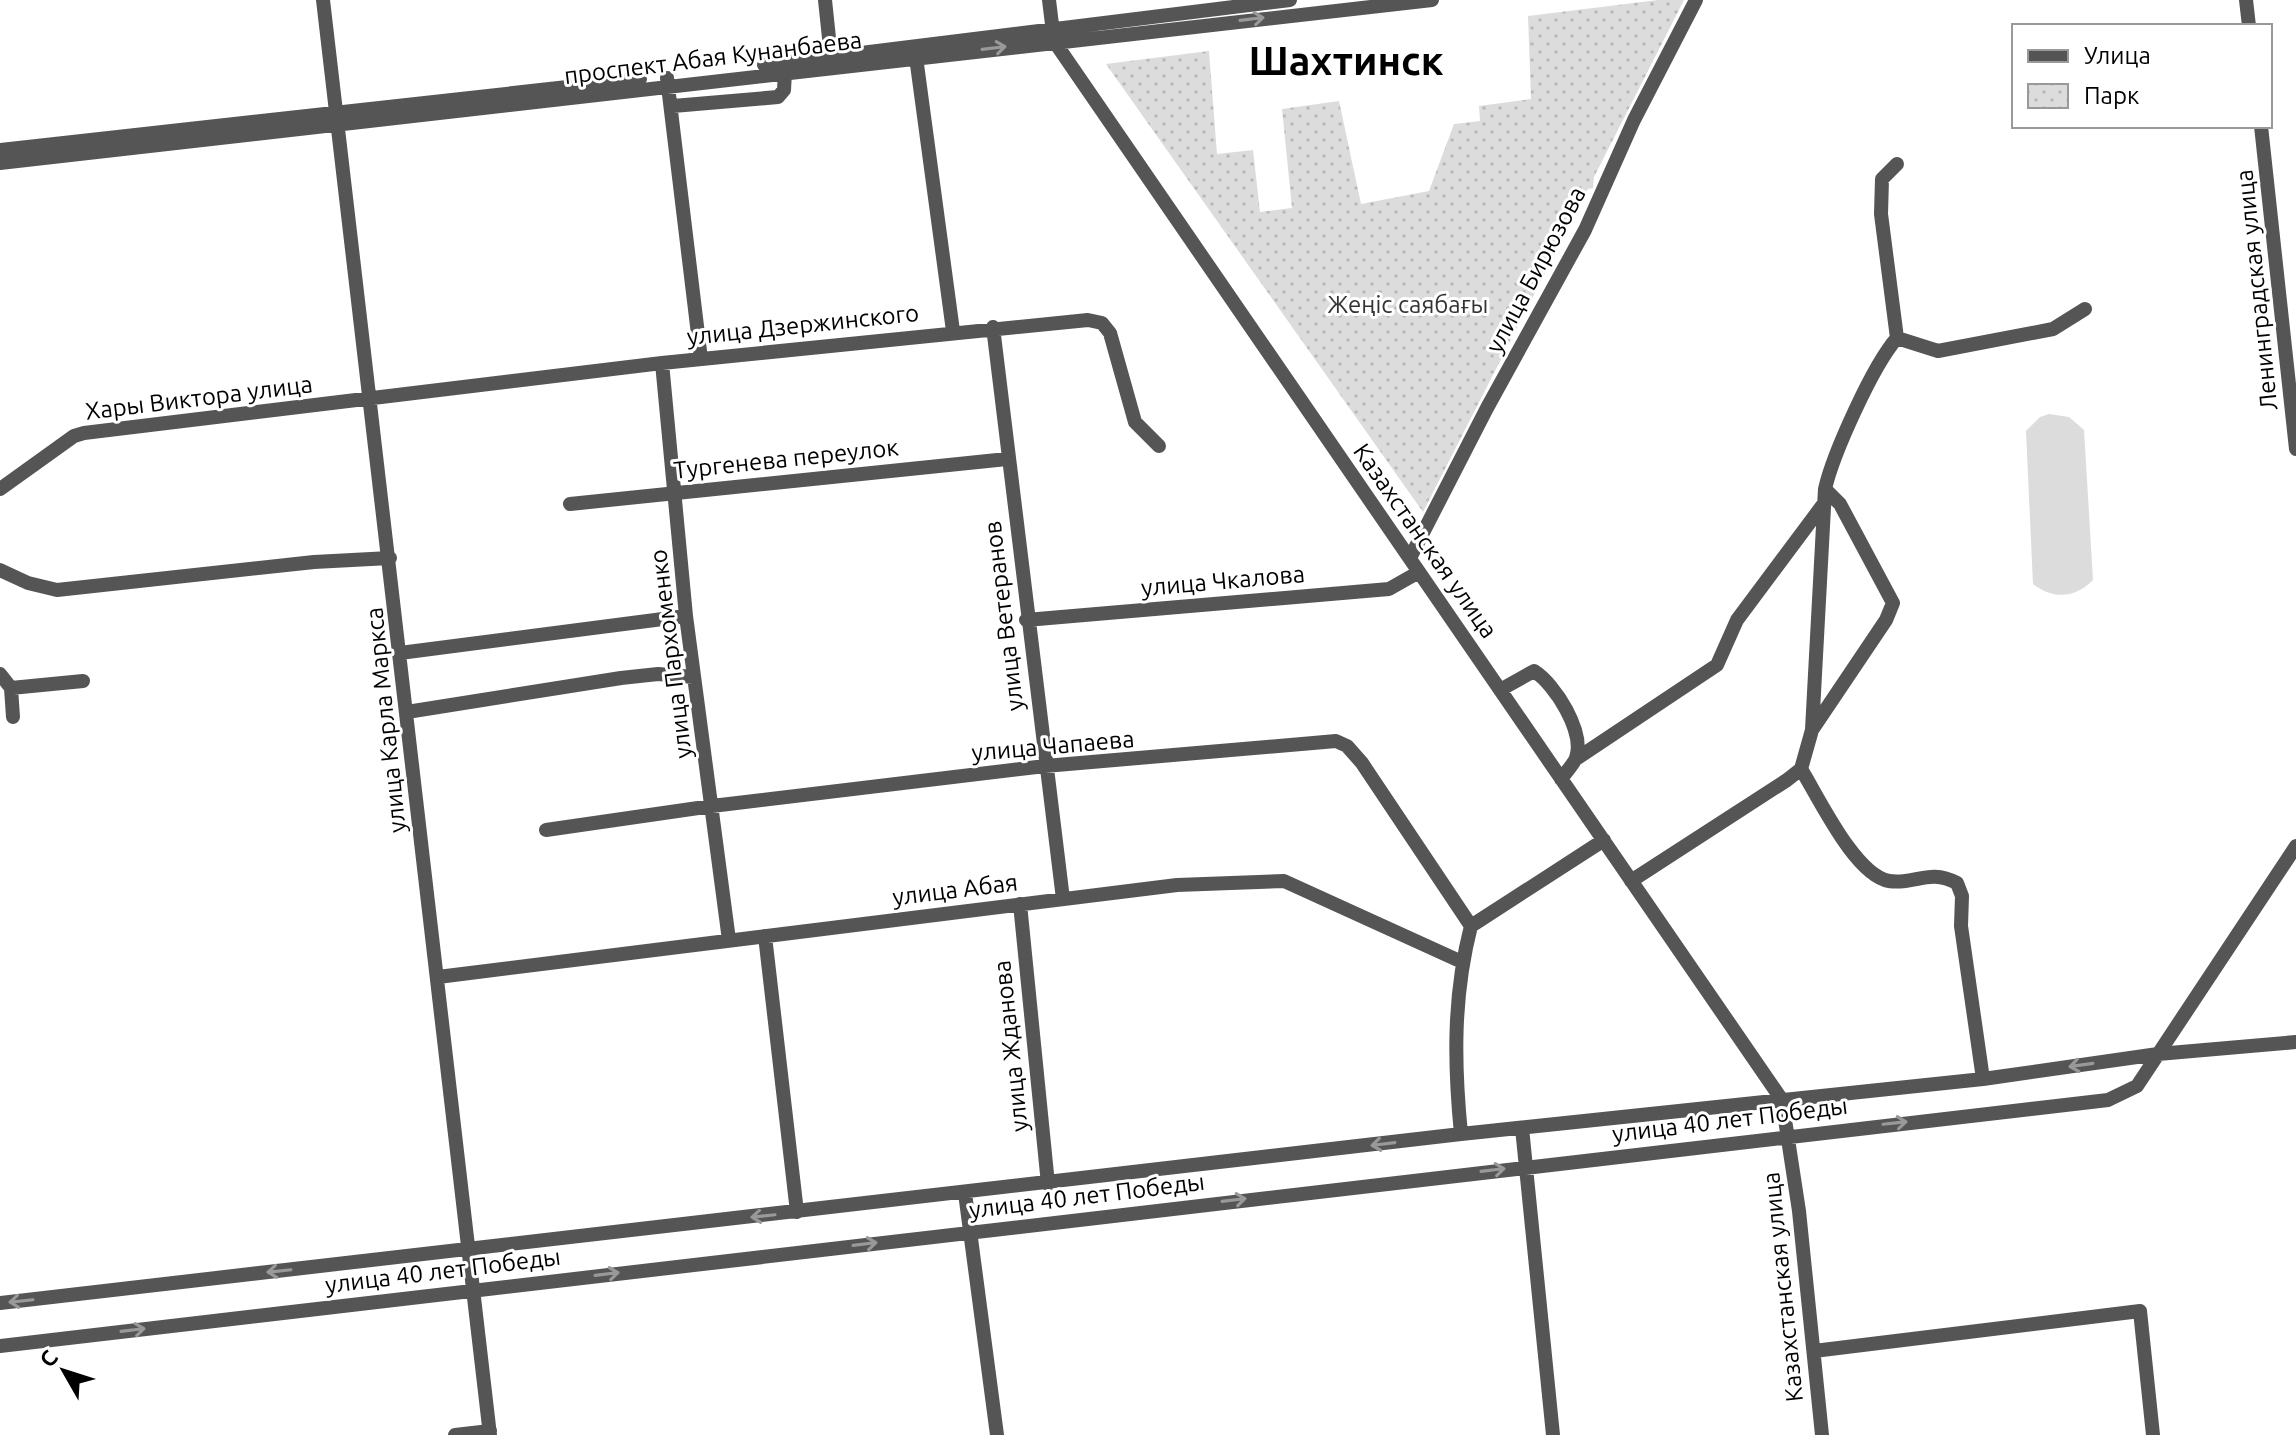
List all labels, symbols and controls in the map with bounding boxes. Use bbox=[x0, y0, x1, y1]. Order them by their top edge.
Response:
one-way arrow bbox=[1238, 11, 1265, 26]
legend bbox=[2012, 24, 2272, 128]
street label: проспект Абая Кунанбаева bbox=[562, 26, 863, 89]
district label: Шахтинск bbox=[1249, 38, 1444, 83]
one-way arrow bbox=[980, 41, 1007, 56]
text: Улица bbox=[2084, 42, 2151, 69]
text: Парк bbox=[2084, 82, 2139, 109]
street label: Ленинградская улица bbox=[2230, 168, 2283, 412]
street label: улица Бирюзова bbox=[1480, 182, 1591, 357]
park label: Жеңіс саябағы bbox=[1328, 291, 1488, 318]
street label: улица Дзержинского bbox=[686, 299, 920, 350]
street label: Хары Виктора улица bbox=[84, 370, 314, 425]
street label: Тургенева переулок bbox=[672, 433, 900, 484]
street label: Казахстанская улица bbox=[1348, 438, 1503, 643]
street label: улица Ветеранов bbox=[978, 519, 1029, 713]
street label: улица Пархоменко bbox=[644, 548, 697, 760]
street label: улица Чкалова bbox=[1140, 560, 1306, 601]
street label: улица Карла Маркса bbox=[360, 606, 411, 834]
street label: улица Чапаева bbox=[970, 725, 1135, 766]
street label: улица Абая bbox=[891, 868, 1019, 911]
street label: улица Жданова bbox=[988, 959, 1033, 1133]
one-way arrow bbox=[2069, 1058, 2094, 1073]
street label: улица 40 лет Победы bbox=[1611, 1092, 1849, 1147]
one-way arrow bbox=[1881, 1116, 1907, 1131]
one-way arrow bbox=[1371, 1137, 1396, 1152]
one-way arrow bbox=[1479, 1162, 1505, 1177]
street label: улица 40 лет Победы bbox=[968, 1168, 1206, 1223]
street label: Казахстанская улица bbox=[1757, 1171, 1808, 1403]
one-way arrow bbox=[1220, 1193, 1247, 1208]
one-way arrow bbox=[751, 1209, 776, 1224]
one-way arrow bbox=[852, 1236, 877, 1251]
street label: улица 40 лет Победы bbox=[324, 1243, 562, 1298]
one-way arrow bbox=[267, 1264, 293, 1279]
one-way arrow bbox=[593, 1267, 620, 1282]
one-way arrow bbox=[8, 1293, 35, 1308]
one-way arrow bbox=[119, 1323, 146, 1338]
north arrow bbox=[24, 1331, 104, 1411]
text: С bbox=[34, 1345, 62, 1371]

